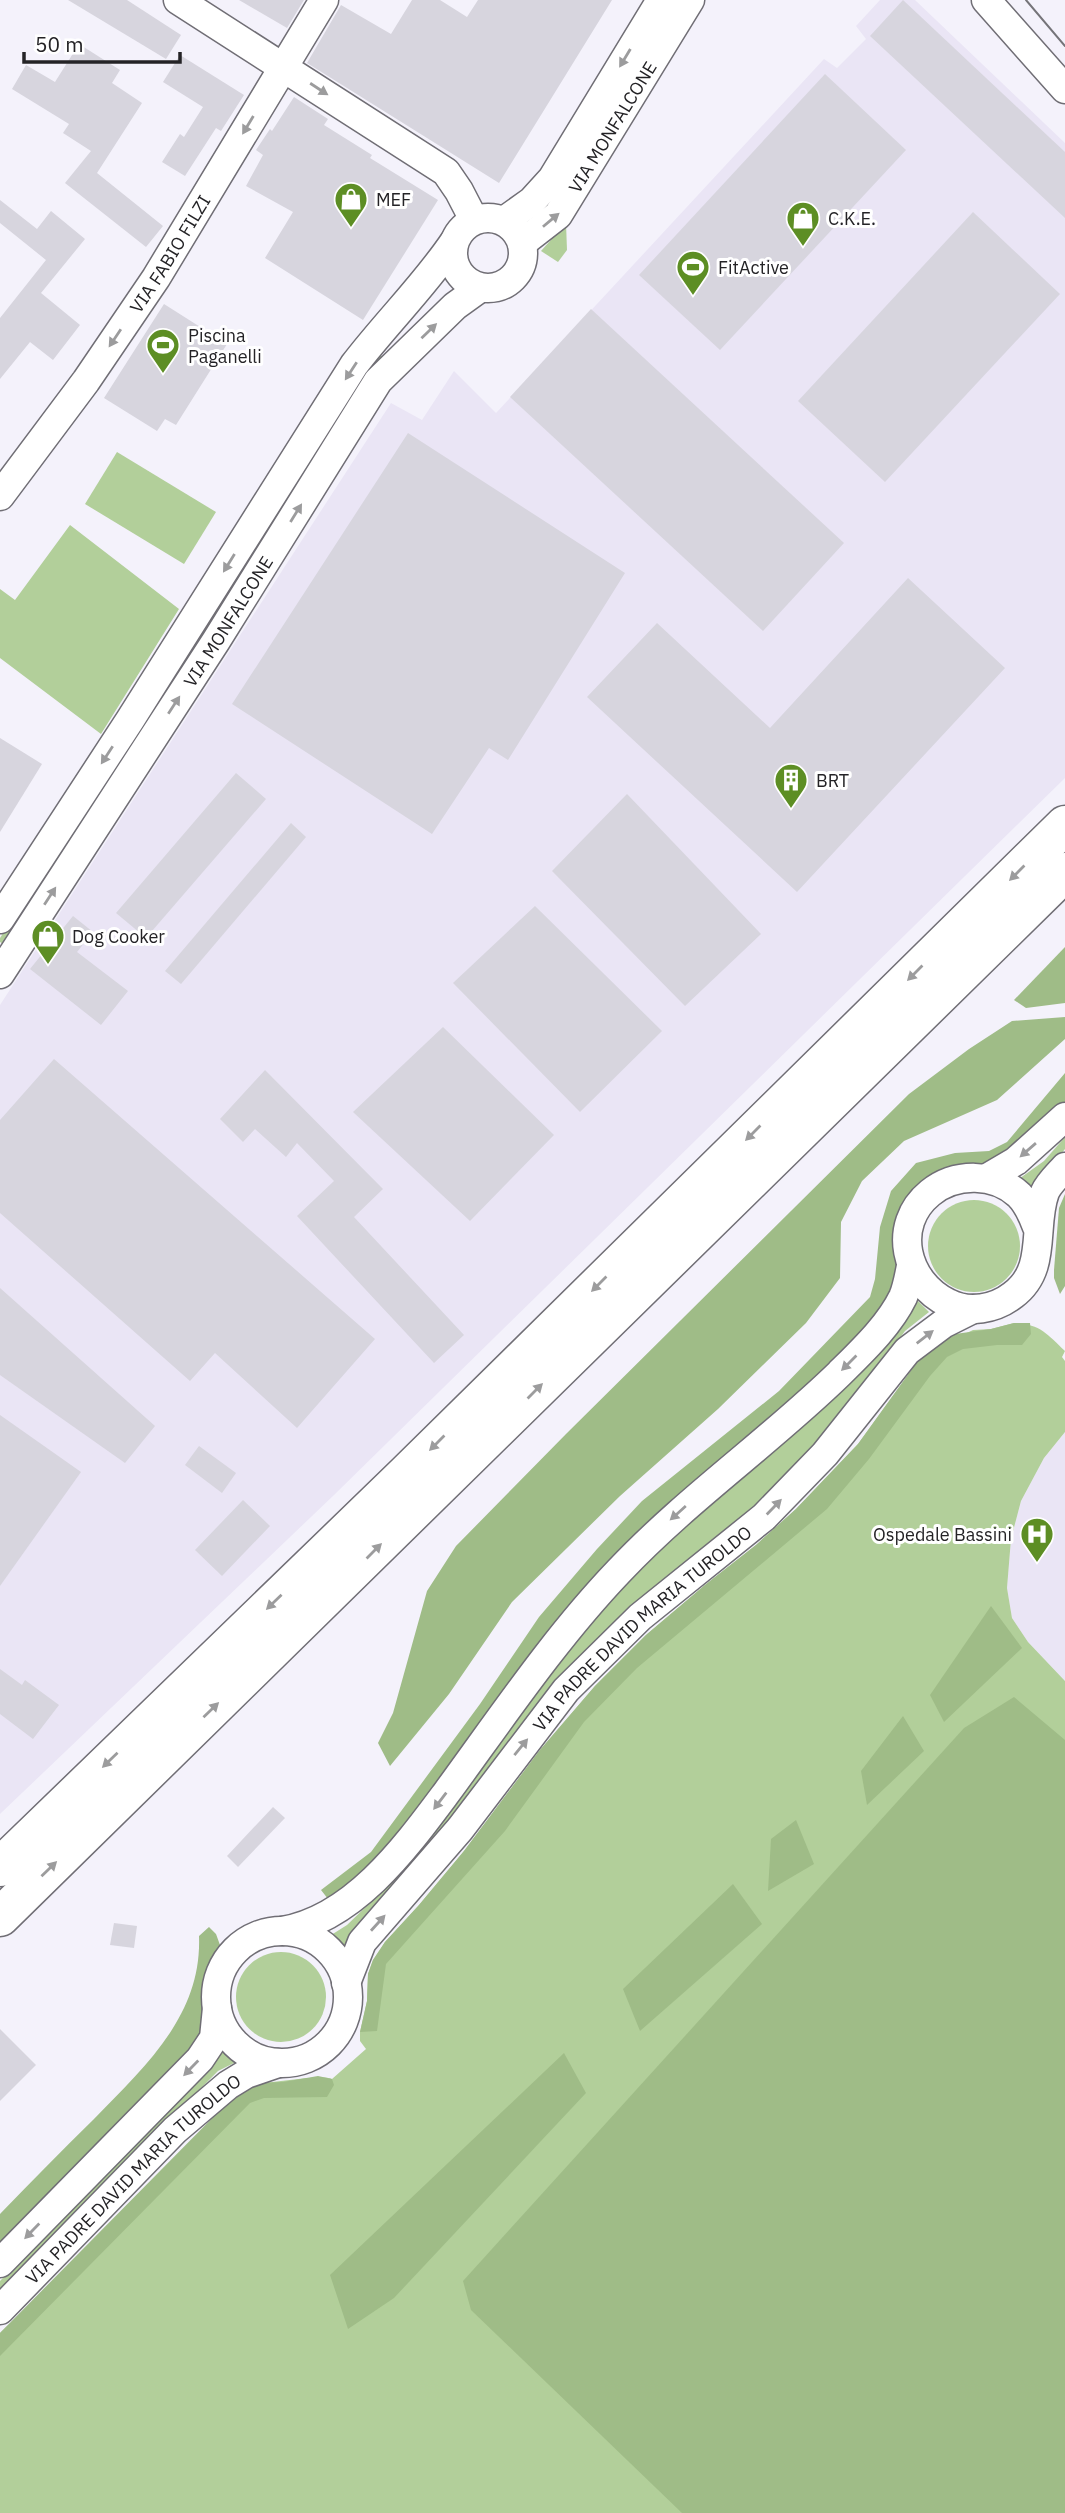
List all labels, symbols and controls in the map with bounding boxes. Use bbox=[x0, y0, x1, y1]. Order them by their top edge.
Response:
scale bar bbox=[24, 21, 180, 65]
text: 50 m bbox=[35, 30, 84, 58]
one-way arrow bbox=[619, 49, 632, 68]
street label: VIA MONFALCONE bbox=[563, 57, 661, 197]
one-way arrow bbox=[309, 82, 328, 95]
one-way arrow bbox=[242, 115, 254, 134]
shop icon: MEF bbox=[332, 180, 370, 229]
place label: MEF bbox=[376, 188, 411, 211]
street label: VIA FABIO FILZI bbox=[124, 191, 215, 317]
shop icon: C.K.E. bbox=[784, 199, 822, 248]
place label: C.K.E. bbox=[828, 207, 876, 230]
one-way arrow bbox=[542, 213, 559, 228]
sports icon: FitActive bbox=[674, 248, 712, 297]
place label: FitActive bbox=[718, 256, 789, 279]
one-way arrow bbox=[420, 323, 437, 339]
place label: Piscina Paganelli bbox=[188, 324, 262, 368]
sports icon: Piscina Paganelli bbox=[144, 326, 182, 375]
one-way arrow bbox=[108, 329, 122, 347]
one-way arrow bbox=[344, 361, 357, 381]
one-way arrow bbox=[289, 504, 302, 523]
street label: VIA MONFALCONE bbox=[178, 552, 278, 691]
one-way arrow bbox=[223, 554, 236, 573]
one-way arrow bbox=[168, 696, 181, 715]
one-way arrow bbox=[101, 746, 114, 765]
building icon: BRT bbox=[772, 761, 810, 810]
place label: BRT bbox=[816, 769, 849, 792]
one-way arrow bbox=[1009, 864, 1025, 881]
one-way arrow bbox=[44, 887, 57, 906]
shop icon: Dog Cooker bbox=[29, 917, 67, 966]
place label: Dog Cooker bbox=[72, 925, 165, 948]
one-way arrow bbox=[907, 965, 924, 981]
one-way arrow bbox=[745, 1124, 762, 1140]
one-way arrow bbox=[1019, 1142, 1037, 1158]
one-way arrow bbox=[591, 1275, 608, 1292]
one-way arrow bbox=[915, 1330, 933, 1345]
one-way arrow bbox=[841, 1355, 858, 1371]
one-way arrow bbox=[527, 1382, 544, 1399]
one-way arrow bbox=[429, 1435, 446, 1451]
one-way arrow bbox=[766, 1499, 782, 1516]
one-way arrow bbox=[669, 1505, 687, 1521]
hospital icon: Ospedale Bassini bbox=[1018, 1515, 1056, 1564]
street label: VIA PADRE DAVID MARIA TUROLDO bbox=[527, 1520, 756, 1736]
place label: Ospedale Bassini bbox=[873, 1523, 1012, 1546]
one-way arrow bbox=[365, 1542, 382, 1559]
one-way arrow bbox=[266, 1593, 283, 1609]
one-way arrow bbox=[202, 1703, 219, 1719]
one-way arrow bbox=[513, 1739, 528, 1756]
one-way arrow bbox=[102, 1751, 119, 1767]
one-way arrow bbox=[433, 1792, 447, 1810]
one-way arrow bbox=[40, 1861, 57, 1878]
one-way arrow bbox=[370, 1915, 385, 1932]
one-way arrow bbox=[182, 2060, 199, 2077]
street label: VIA PADRE DAVID MARIA TUROLDO bbox=[20, 2069, 245, 2289]
one-way arrow bbox=[24, 2222, 40, 2239]

